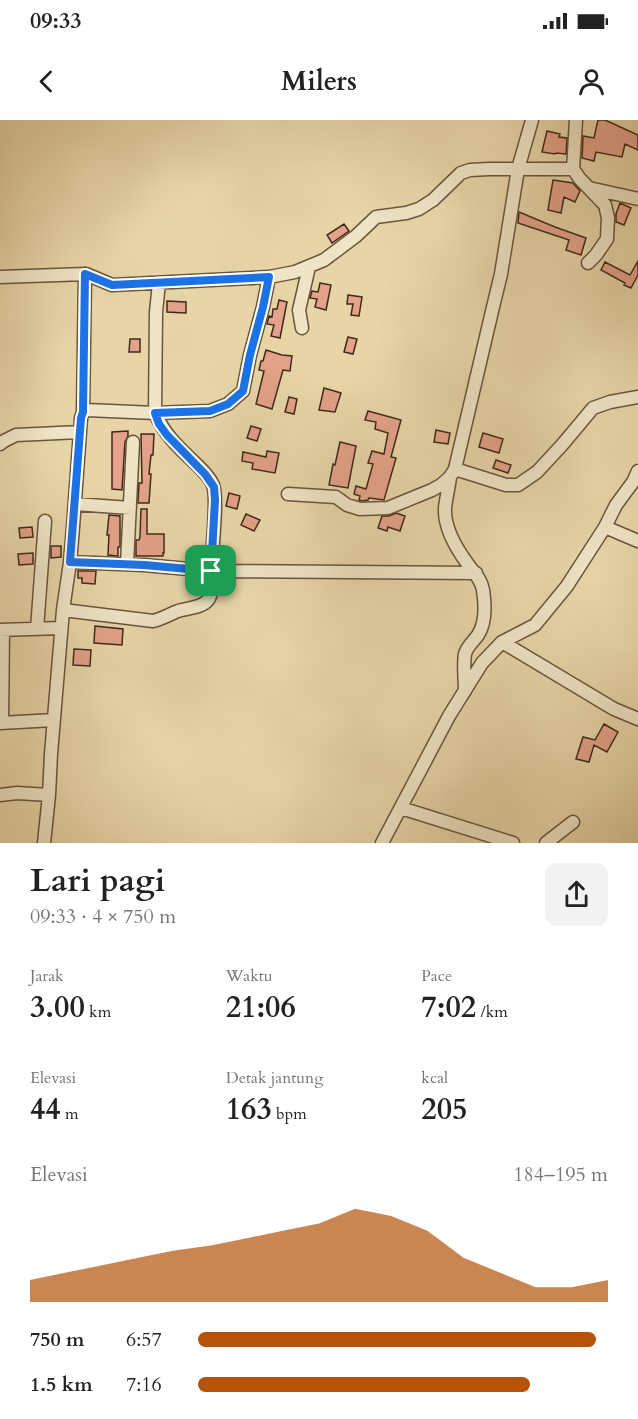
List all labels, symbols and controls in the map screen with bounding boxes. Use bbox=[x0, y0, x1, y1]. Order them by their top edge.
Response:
text: 09:33 bbox=[30, 6, 81, 36]
text: Milers bbox=[281, 63, 357, 100]
icon: back bbox=[30, 65, 63, 98]
icon: person bbox=[575, 65, 608, 98]
pin bbox=[185, 545, 236, 596]
icon: arrive bbox=[194, 554, 227, 587]
text: Lari pagi bbox=[30, 858, 165, 903]
button: share bbox=[545, 863, 608, 926]
text: 09:33 · 4 × 750 m bbox=[30, 903, 176, 930]
text: Jarak bbox=[30, 965, 64, 987]
text: Waktu bbox=[226, 965, 273, 987]
text: Pace bbox=[421, 965, 452, 987]
text: 3.00 bbox=[30, 987, 85, 1028]
text: 21:06 bbox=[226, 987, 296, 1028]
text: 7:02 bbox=[421, 987, 476, 1028]
text: km bbox=[85, 1001, 111, 1023]
text: /km bbox=[476, 1001, 508, 1023]
text: Elevasi bbox=[30, 1067, 76, 1089]
text: Detak jantung bbox=[226, 1067, 323, 1089]
text: kcal bbox=[421, 1067, 448, 1089]
text: 44 bbox=[30, 1089, 61, 1130]
text: 163 bbox=[226, 1089, 272, 1130]
text: 205 bbox=[421, 1089, 467, 1130]
text: m bbox=[61, 1103, 79, 1125]
text: bpm bbox=[272, 1103, 307, 1125]
text: Elevasi bbox=[30, 1161, 88, 1188]
text: 184–195 m bbox=[513, 1161, 608, 1188]
text: 750 m bbox=[30, 1326, 85, 1353]
text: 6:57 bbox=[126, 1326, 162, 1353]
text: 1.5 km bbox=[30, 1371, 93, 1398]
text: 7:16 bbox=[126, 1371, 162, 1398]

